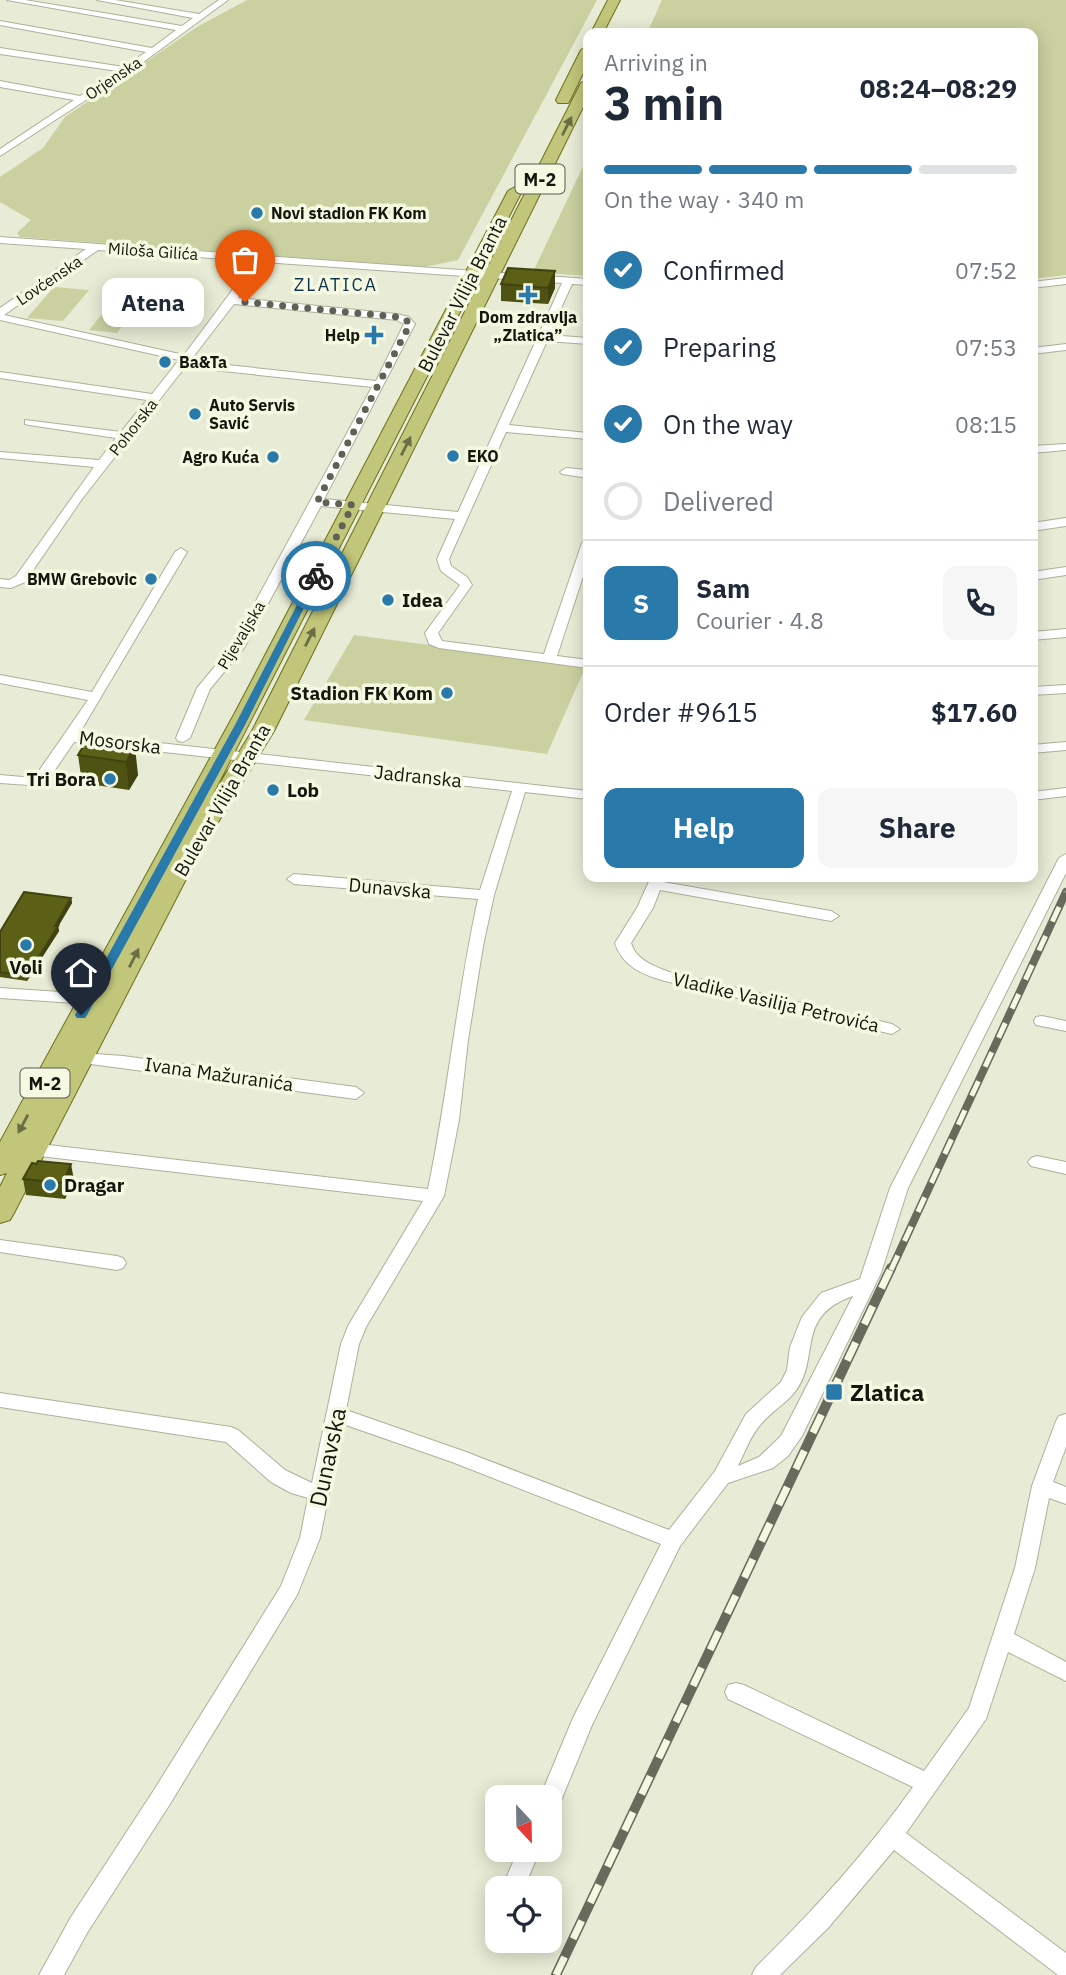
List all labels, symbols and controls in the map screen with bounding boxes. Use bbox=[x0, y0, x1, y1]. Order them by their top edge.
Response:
text: Arriving in bbox=[604, 47, 708, 77]
street label: Orjenska bbox=[81, 52, 145, 104]
text: 08:24–08:29 bbox=[860, 71, 1017, 105]
text: 3 min bbox=[604, 73, 724, 133]
one-way arrow bbox=[561, 116, 572, 136]
road number: M-2 bbox=[516, 164, 564, 194]
text: On the way · 340 m bbox=[604, 184, 804, 214]
place label: Novi stadion FK Kom bbox=[271, 203, 427, 223]
marker: Novi stadion FK Kom bbox=[249, 205, 265, 221]
street label: Bulevar Vilija Branta bbox=[412, 212, 512, 376]
pin bbox=[215, 230, 275, 302]
street label: Miloša Gilića bbox=[107, 238, 199, 264]
icon: bag bbox=[226, 241, 264, 279]
street label: Lovćenska bbox=[12, 251, 86, 309]
icon: check bbox=[604, 251, 642, 289]
text: Confirmed bbox=[663, 253, 785, 287]
text: 07:52 bbox=[955, 255, 1017, 285]
district label: ZLATICA bbox=[294, 273, 378, 296]
callout: Atena bbox=[102, 278, 203, 326]
marker: Dom zdravlja „Zlatica” bbox=[518, 285, 538, 305]
text: Atena bbox=[121, 287, 185, 317]
place label: Dom zdravlja „Zlatica” bbox=[479, 307, 577, 345]
place label: Help bbox=[325, 325, 360, 345]
marker: Help bbox=[366, 327, 382, 343]
icon: check bbox=[604, 328, 642, 366]
text: Preparing bbox=[663, 330, 776, 364]
text: 07:53 bbox=[955, 332, 1017, 362]
place label: Ba&Ta bbox=[179, 352, 227, 372]
marker: Ba&Ta bbox=[157, 354, 173, 370]
street label: Pohorska bbox=[105, 394, 162, 460]
place label: Auto Servis Savić bbox=[209, 395, 295, 433]
icon: check bbox=[604, 405, 642, 443]
marker: Auto Servis Savić bbox=[187, 406, 203, 422]
text: On the way bbox=[663, 407, 793, 441]
text: 08:15 bbox=[955, 409, 1017, 439]
one-way arrow bbox=[400, 436, 411, 456]
place label: EKO bbox=[467, 446, 499, 466]
place label: Agro Kuća bbox=[182, 447, 259, 467]
marker: EKO bbox=[445, 448, 461, 464]
marker: Agro Kuća bbox=[265, 449, 281, 465]
text: Delivered bbox=[663, 484, 774, 518]
courier bbox=[281, 541, 351, 611]
icon: bike bbox=[297, 557, 335, 595]
button: phone bbox=[943, 566, 1017, 640]
place label: BMW Grebovic bbox=[27, 569, 137, 589]
marker: BMW Grebovic bbox=[143, 571, 159, 587]
text: Sam bbox=[696, 571, 750, 605]
text: S bbox=[633, 586, 649, 620]
place label: Idea bbox=[402, 588, 443, 612]
marker: Idea bbox=[380, 592, 396, 608]
street label: Pljevaljska bbox=[213, 597, 269, 673]
text: Courier · 4.8 bbox=[696, 605, 824, 635]
one-way arrow bbox=[304, 627, 315, 647]
place label: Stadion FK Kom bbox=[290, 681, 433, 705]
marker: Stadion FK Kom bbox=[439, 685, 455, 701]
text: Order #9615 bbox=[604, 695, 758, 729]
text: $17.60 bbox=[931, 695, 1017, 729]
street label: Bulevar Vilija Branta bbox=[169, 719, 275, 881]
street label: Mosorska bbox=[78, 725, 162, 759]
street label: Jadranska bbox=[373, 759, 463, 793]
place label: Tri Bora bbox=[27, 767, 96, 791]
marker: Tri Bora bbox=[102, 771, 118, 787]
place label: Lob bbox=[287, 778, 319, 802]
marker: Lob bbox=[265, 782, 281, 798]
button: Help bbox=[604, 788, 804, 868]
button: Share bbox=[818, 788, 1017, 868]
street label: Dunavska bbox=[348, 872, 432, 904]
marker: Voli bbox=[18, 937, 34, 953]
pin bbox=[51, 943, 111, 1015]
one-way arrow bbox=[129, 948, 140, 968]
icon: home bbox=[62, 954, 100, 992]
place label: Voli bbox=[9, 955, 43, 979]
street label: Vladike Vasilija Petrovića bbox=[670, 967, 882, 1037]
street label: Ivana Mažuranića bbox=[143, 1052, 295, 1096]
road number: M-2 bbox=[20, 1068, 70, 1098]
one-way arrow bbox=[17, 1114, 29, 1134]
place label: Dragar bbox=[64, 1173, 125, 1197]
marker: Dragar bbox=[42, 1177, 58, 1193]
place label: Zlatica bbox=[850, 1377, 924, 1407]
marker: Zlatica bbox=[824, 1382, 844, 1402]
street label: Dunavska bbox=[302, 1405, 352, 1509]
north arrow bbox=[485, 1785, 562, 1862]
map controls bbox=[485, 1785, 562, 1953]
button: locate bbox=[485, 1876, 562, 1953]

